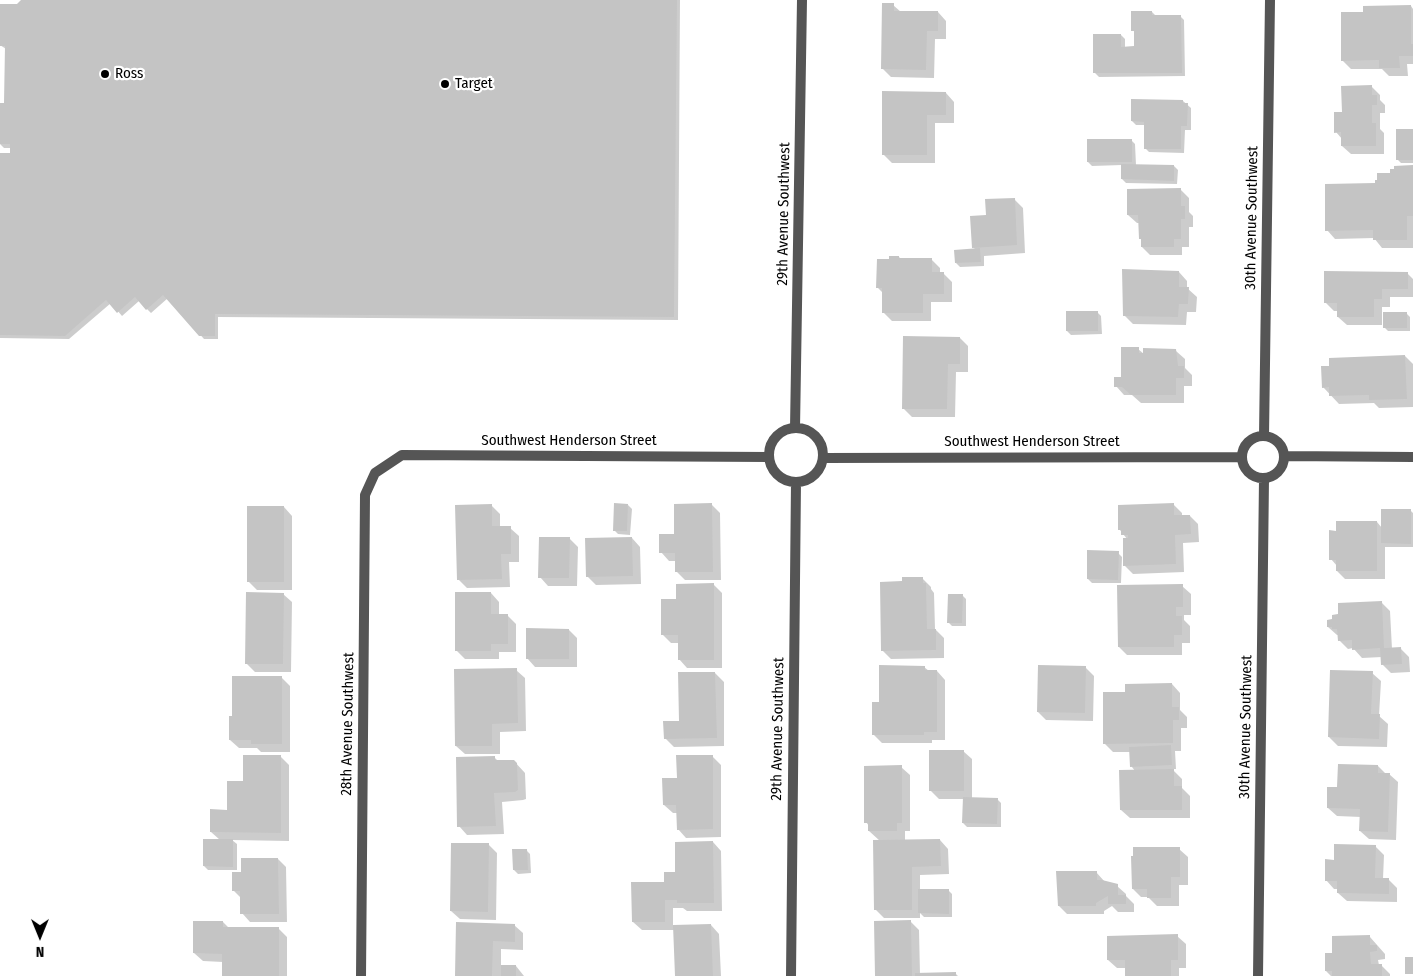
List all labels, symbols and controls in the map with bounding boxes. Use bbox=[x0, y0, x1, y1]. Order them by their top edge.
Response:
place label: Ross bbox=[115, 65, 143, 83]
marker: Ross bbox=[99, 68, 111, 80]
place label: Target bbox=[455, 75, 493, 93]
marker: Target bbox=[439, 78, 451, 90]
street label: 29th Avenue Southwest bbox=[774, 142, 794, 286]
street label: 30th Avenue Southwest bbox=[1242, 146, 1262, 290]
street label: Southwest Henderson Street bbox=[481, 432, 657, 450]
street label: Southwest Henderson Street bbox=[944, 433, 1120, 451]
street label: 28th Avenue Southwest bbox=[338, 652, 358, 796]
street label: 30th Avenue Southwest bbox=[1236, 655, 1256, 799]
street label: 29th Avenue Southwest bbox=[768, 657, 788, 801]
north arrow bbox=[15, 911, 65, 961]
text: N bbox=[36, 943, 44, 960]

